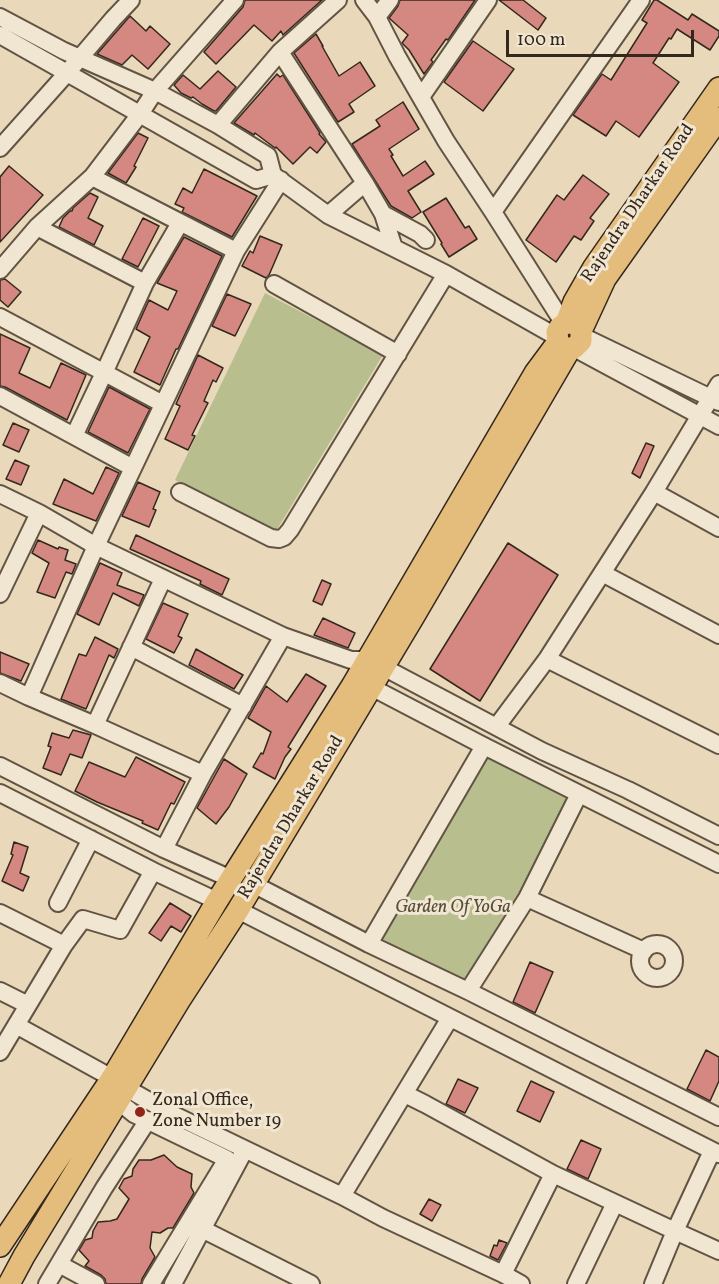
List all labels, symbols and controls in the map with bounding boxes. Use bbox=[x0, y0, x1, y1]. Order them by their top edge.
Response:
scale bar bbox=[509, 18, 696, 56]
text: 100 m bbox=[517, 28, 566, 53]
street label: Rajendra Dharkar Road bbox=[578, 121, 700, 287]
street label: Rajendra Dharkar Road bbox=[235, 732, 349, 904]
park label: Garden Of YoGa bbox=[395, 898, 511, 920]
place label: Zonal Office, Zone Number 19 bbox=[152, 1091, 281, 1134]
marker: Zonal Office, Zone Number 19 bbox=[133, 1105, 147, 1119]

